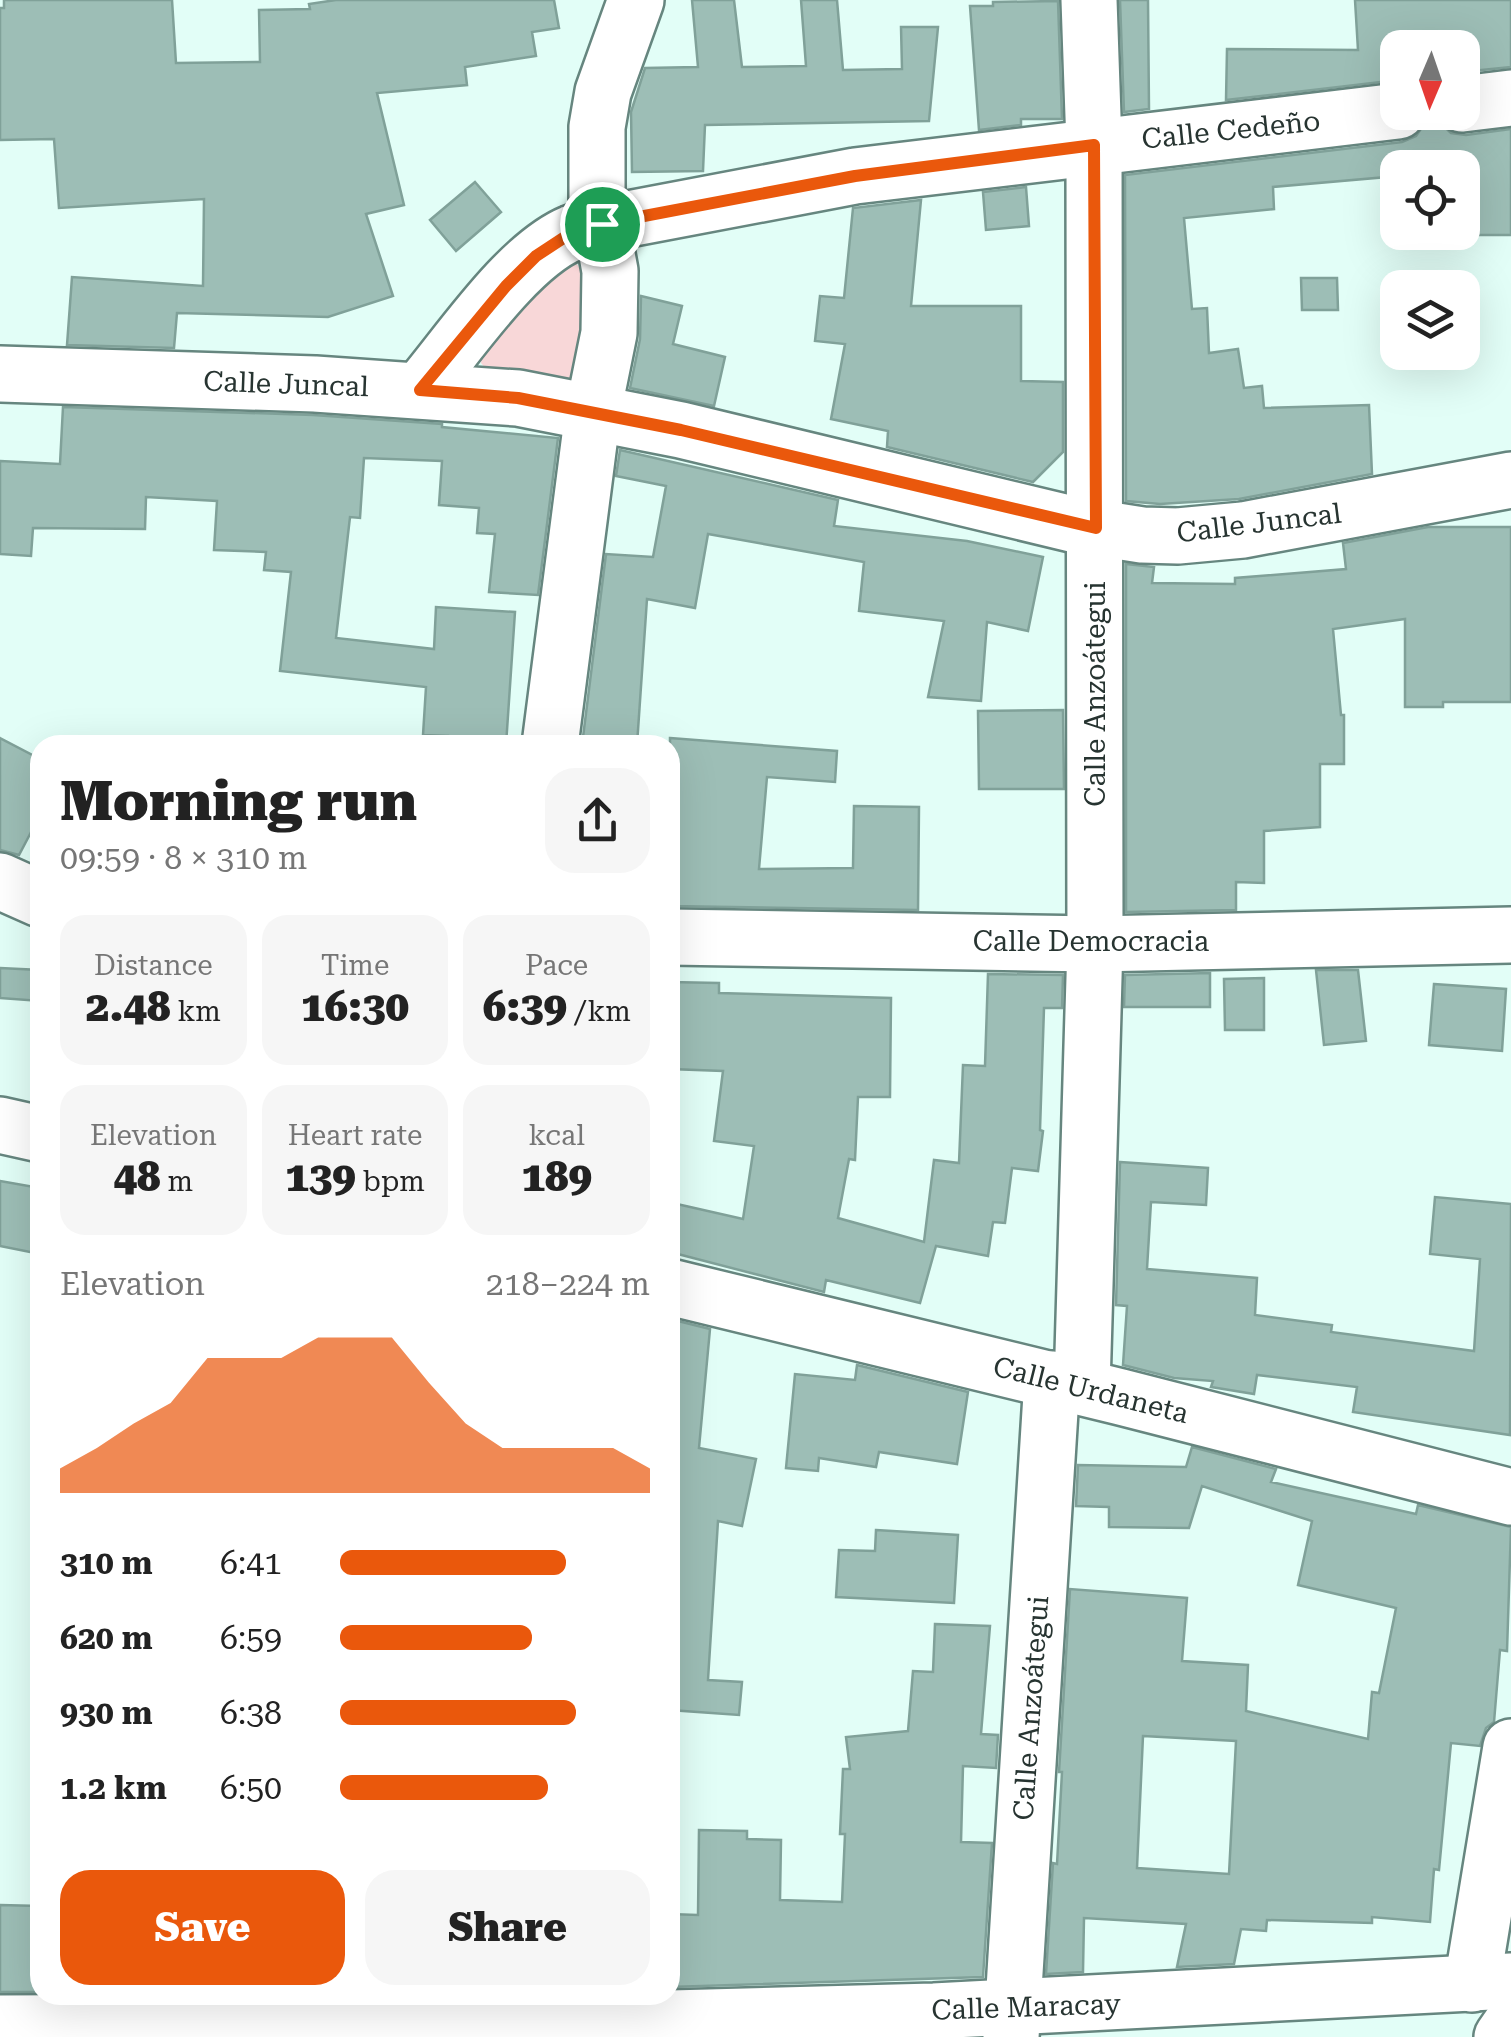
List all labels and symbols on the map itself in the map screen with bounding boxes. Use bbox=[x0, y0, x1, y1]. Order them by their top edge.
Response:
north arrow bbox=[1380, 30, 1480, 130]
street label: Calle Cedeño bbox=[1140, 104, 1322, 156]
pin bbox=[560, 182, 645, 267]
street label: Calle Juncal bbox=[203, 365, 370, 403]
street label: Calle Juncal bbox=[1175, 497, 1343, 549]
street label: Calle Anzoátegui bbox=[1079, 581, 1112, 807]
street label: Calle Democracia bbox=[973, 925, 1209, 958]
street label: Calle Urdaneta bbox=[990, 1350, 1192, 1430]
street label: Calle Anzoátegui bbox=[1007, 1594, 1055, 1822]
street label: Calle Maracay bbox=[931, 1987, 1122, 2027]

